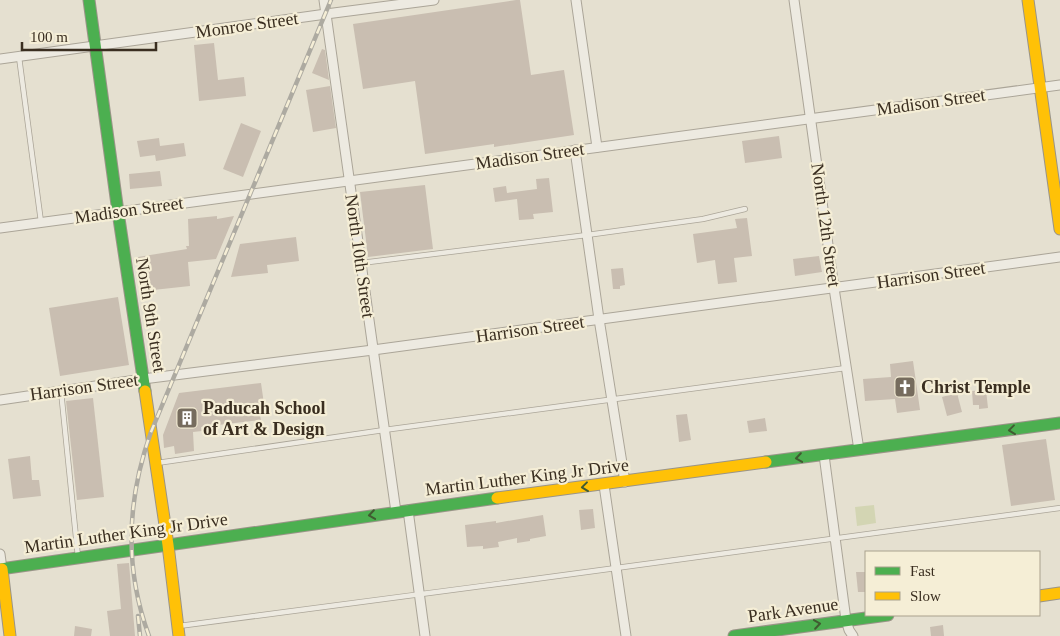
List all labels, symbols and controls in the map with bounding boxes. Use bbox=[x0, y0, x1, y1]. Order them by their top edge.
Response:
street label: Monroe Street bbox=[194, 8, 300, 42]
scale bar bbox=[22, 20, 156, 52]
text: 100 m bbox=[30, 29, 68, 45]
street label: Madison Street bbox=[875, 84, 987, 120]
street label: Madison Street bbox=[474, 138, 586, 174]
street label: North 12th Street bbox=[807, 162, 845, 288]
street label: Madison Street bbox=[73, 192, 185, 228]
street label: North 10th Street bbox=[341, 193, 379, 319]
street label: North 9th Street bbox=[132, 256, 170, 374]
street label: Harrison Street bbox=[875, 257, 987, 293]
street label: Harrison Street bbox=[474, 311, 586, 347]
street label: Harrison Street bbox=[28, 369, 140, 405]
church icon: Christ Temple bbox=[893, 375, 917, 399]
place label: Christ Temple bbox=[921, 377, 1031, 397]
place label: Paducah School of Art & Design bbox=[203, 398, 326, 439]
building icon: Paducah School of Art & Design bbox=[175, 406, 199, 430]
one-way arrow bbox=[1007, 424, 1015, 435]
one-way arrow bbox=[794, 453, 803, 463]
street label: Martin Luther King Jr Drive bbox=[424, 455, 630, 499]
one-way arrow bbox=[581, 481, 589, 492]
street label: Martin Luther King Jr Drive bbox=[23, 509, 229, 557]
one-way arrow bbox=[368, 510, 377, 520]
legend bbox=[865, 551, 1040, 616]
text: Fast bbox=[910, 563, 936, 579]
text: Slow bbox=[910, 588, 941, 604]
street label: Park Avenue bbox=[746, 594, 840, 626]
one-way arrow bbox=[812, 620, 821, 630]

